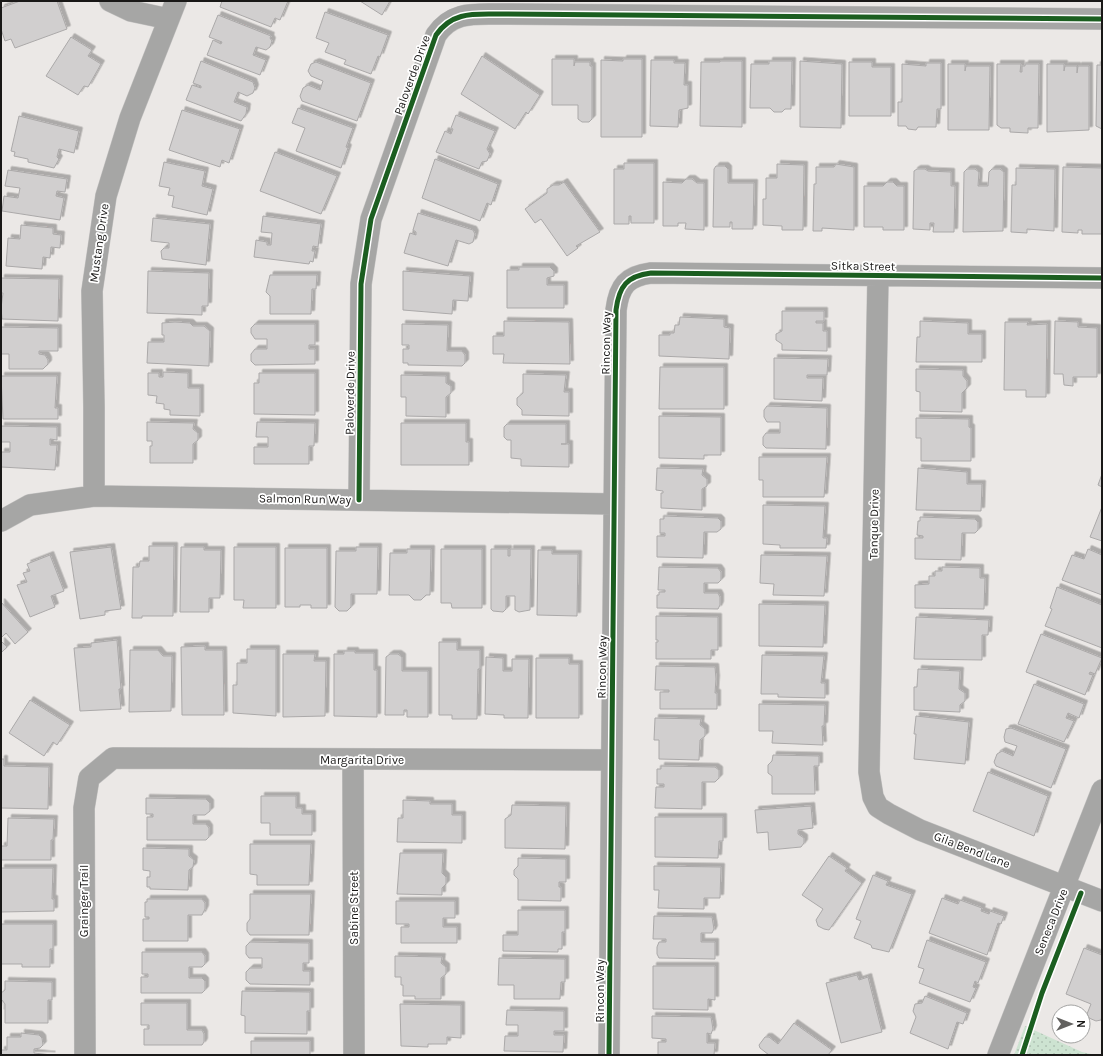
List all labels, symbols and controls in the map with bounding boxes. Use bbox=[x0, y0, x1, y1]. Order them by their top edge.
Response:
street label: Paloverde Drive bbox=[391, 33, 433, 117]
street label: Mustang Drive bbox=[87, 203, 111, 283]
street label: Sitka Street bbox=[831, 258, 896, 274]
street label: Rincon Way bbox=[598, 311, 614, 375]
street label: Paloverde Drive bbox=[342, 351, 358, 435]
street label: Tanque Drive bbox=[866, 489, 882, 559]
street label: Salmon Run Way bbox=[259, 491, 352, 507]
street label: Rincon Way bbox=[594, 635, 610, 699]
street label: Margarita Drive bbox=[320, 753, 404, 767]
street label: Gila Bend Lane bbox=[932, 829, 1012, 871]
street label: Grainger Trail bbox=[77, 865, 91, 937]
street label: Sabine Street bbox=[347, 871, 361, 945]
street label: Seneca Drive bbox=[1031, 887, 1071, 957]
street label: Rincon Way bbox=[593, 959, 607, 1023]
north arrow bbox=[1051, 1004, 1091, 1044]
text: N bbox=[1074, 1020, 1087, 1028]

